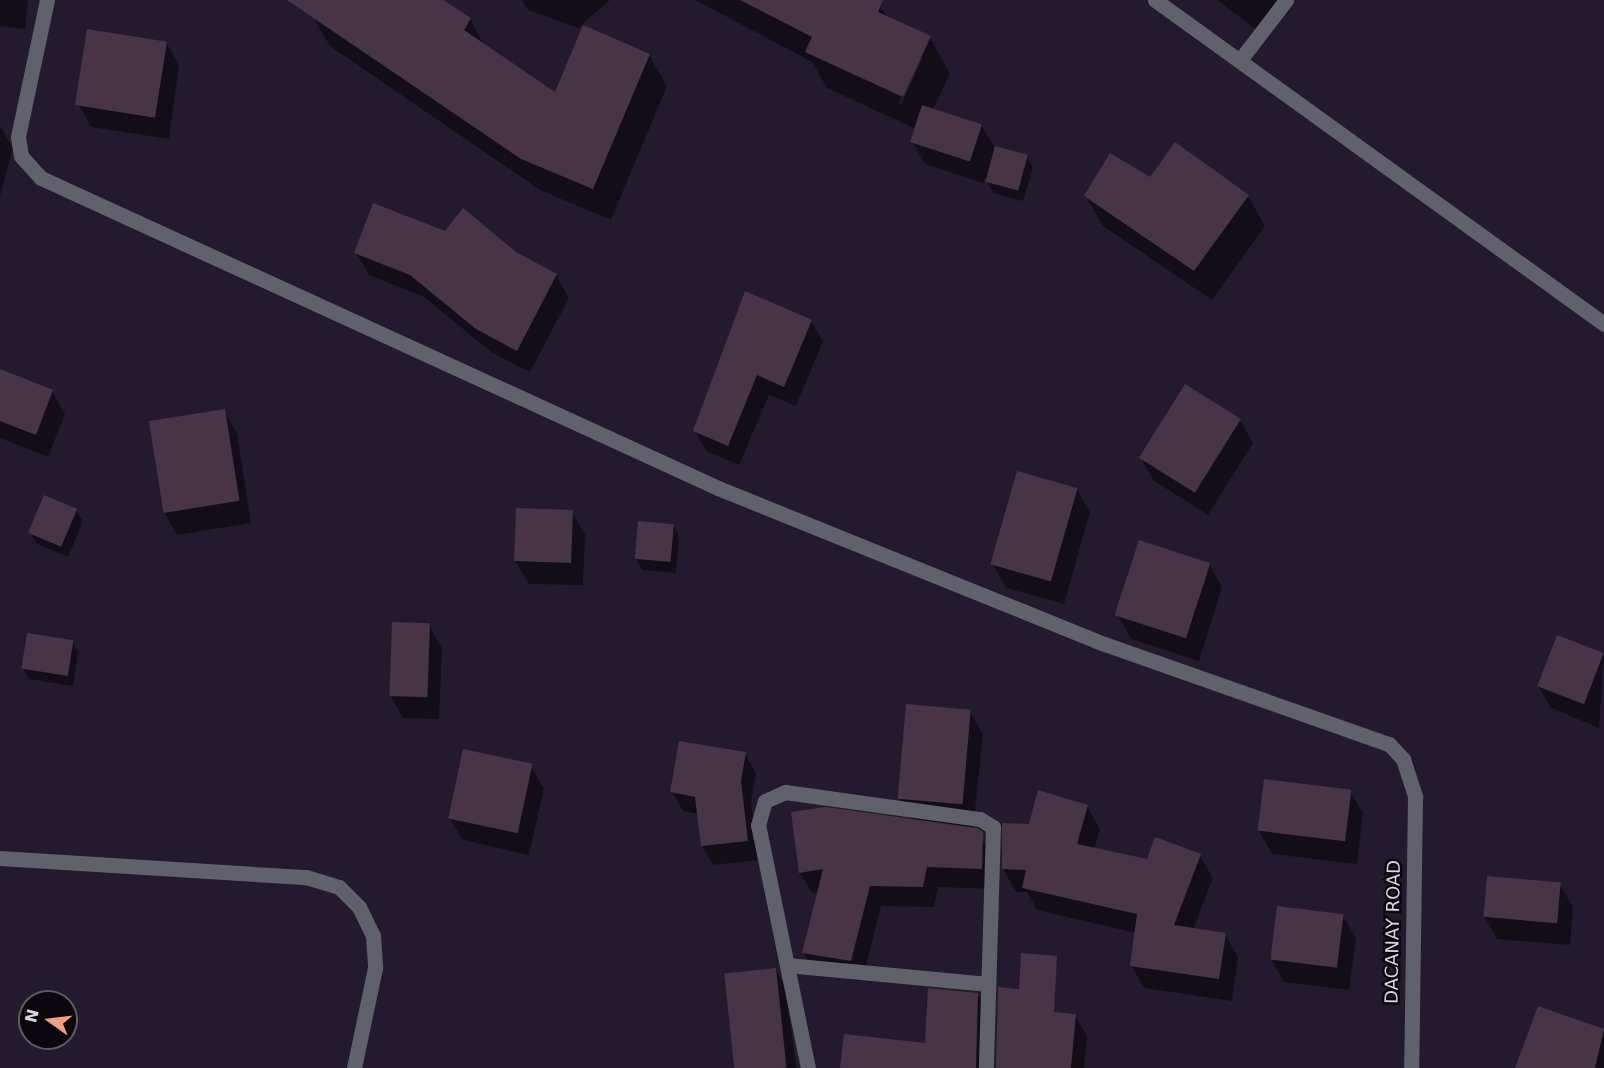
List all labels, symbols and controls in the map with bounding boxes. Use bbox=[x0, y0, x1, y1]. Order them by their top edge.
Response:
street label: DACANAY ROAD bbox=[1381, 860, 1405, 1004]
north arrow bbox=[18, 990, 78, 1050]
text: N bbox=[21, 1007, 43, 1025]

